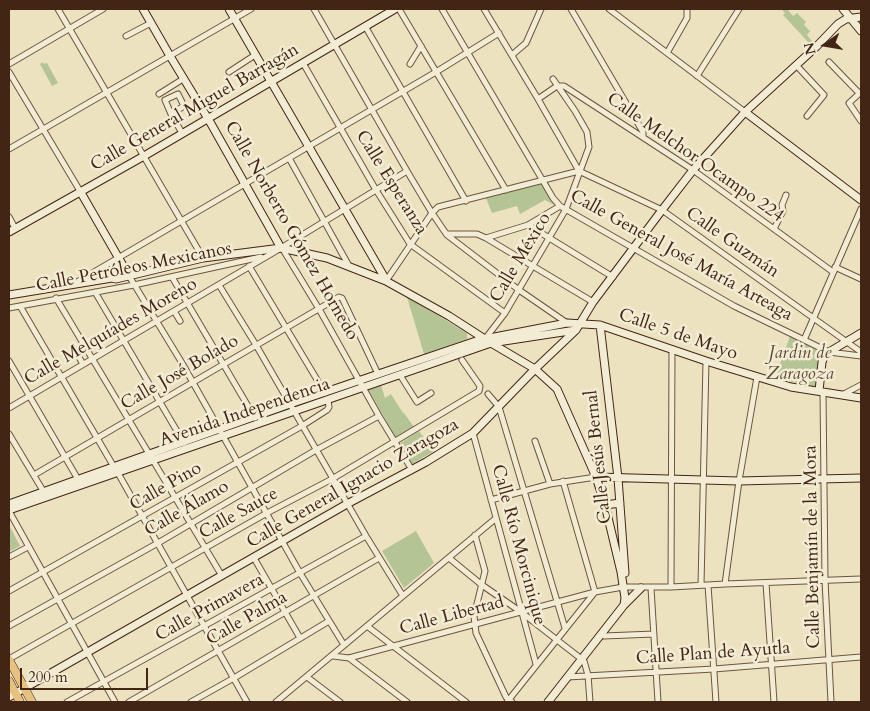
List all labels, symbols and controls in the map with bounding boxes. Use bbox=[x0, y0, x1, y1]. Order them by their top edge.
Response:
north arrow bbox=[800, 20, 850, 70]
street label: Calle General Miguel Barragán bbox=[87, 39, 303, 177]
text: N bbox=[799, 40, 821, 57]
street label: Calle Melchor Ocampo 224 bbox=[602, 89, 788, 227]
street label: Calle Norberto Gómez Hornedo bbox=[219, 118, 363, 344]
street label: Calle Esperanza bbox=[350, 127, 432, 239]
street label: Calle General José María Arteaga bbox=[566, 186, 796, 326]
street label: Calle Guzmán bbox=[681, 203, 783, 283]
street label: Calle México bbox=[486, 209, 556, 307]
street label: Calle Petróleos Mexicanos bbox=[34, 238, 234, 298]
street label: Calle Melquíades Moreno bbox=[21, 274, 201, 390]
street label: Calle 5 de Mayo bbox=[616, 305, 740, 365]
street label: Calle José Bolado bbox=[117, 331, 243, 415]
park label: Jardin de Zaragoza bbox=[766, 343, 834, 386]
street label: Avenida Independencia bbox=[157, 374, 333, 452]
street label: Calle Jesús Bernal bbox=[581, 389, 617, 525]
street label: Calle General Ignacio Zaragoza bbox=[243, 414, 463, 554]
street label: Calle Benjamín de la Mora bbox=[800, 445, 826, 649]
street label: Calle Pino bbox=[126, 458, 206, 516]
street label: Calle Río Morcinique bbox=[486, 462, 550, 628]
street label: Calle Álamo bbox=[141, 476, 233, 542]
street label: Calle Sauce bbox=[196, 484, 282, 544]
street label: Calle Primavera bbox=[152, 569, 268, 647]
street label: Calle Palma bbox=[203, 587, 291, 651]
street label: Calle Libertad bbox=[397, 592, 507, 640]
street label: Calle Plan de Ayutla bbox=[635, 638, 791, 670]
scale bar bbox=[22, 658, 150, 690]
text: 200 m bbox=[28, 667, 68, 687]

